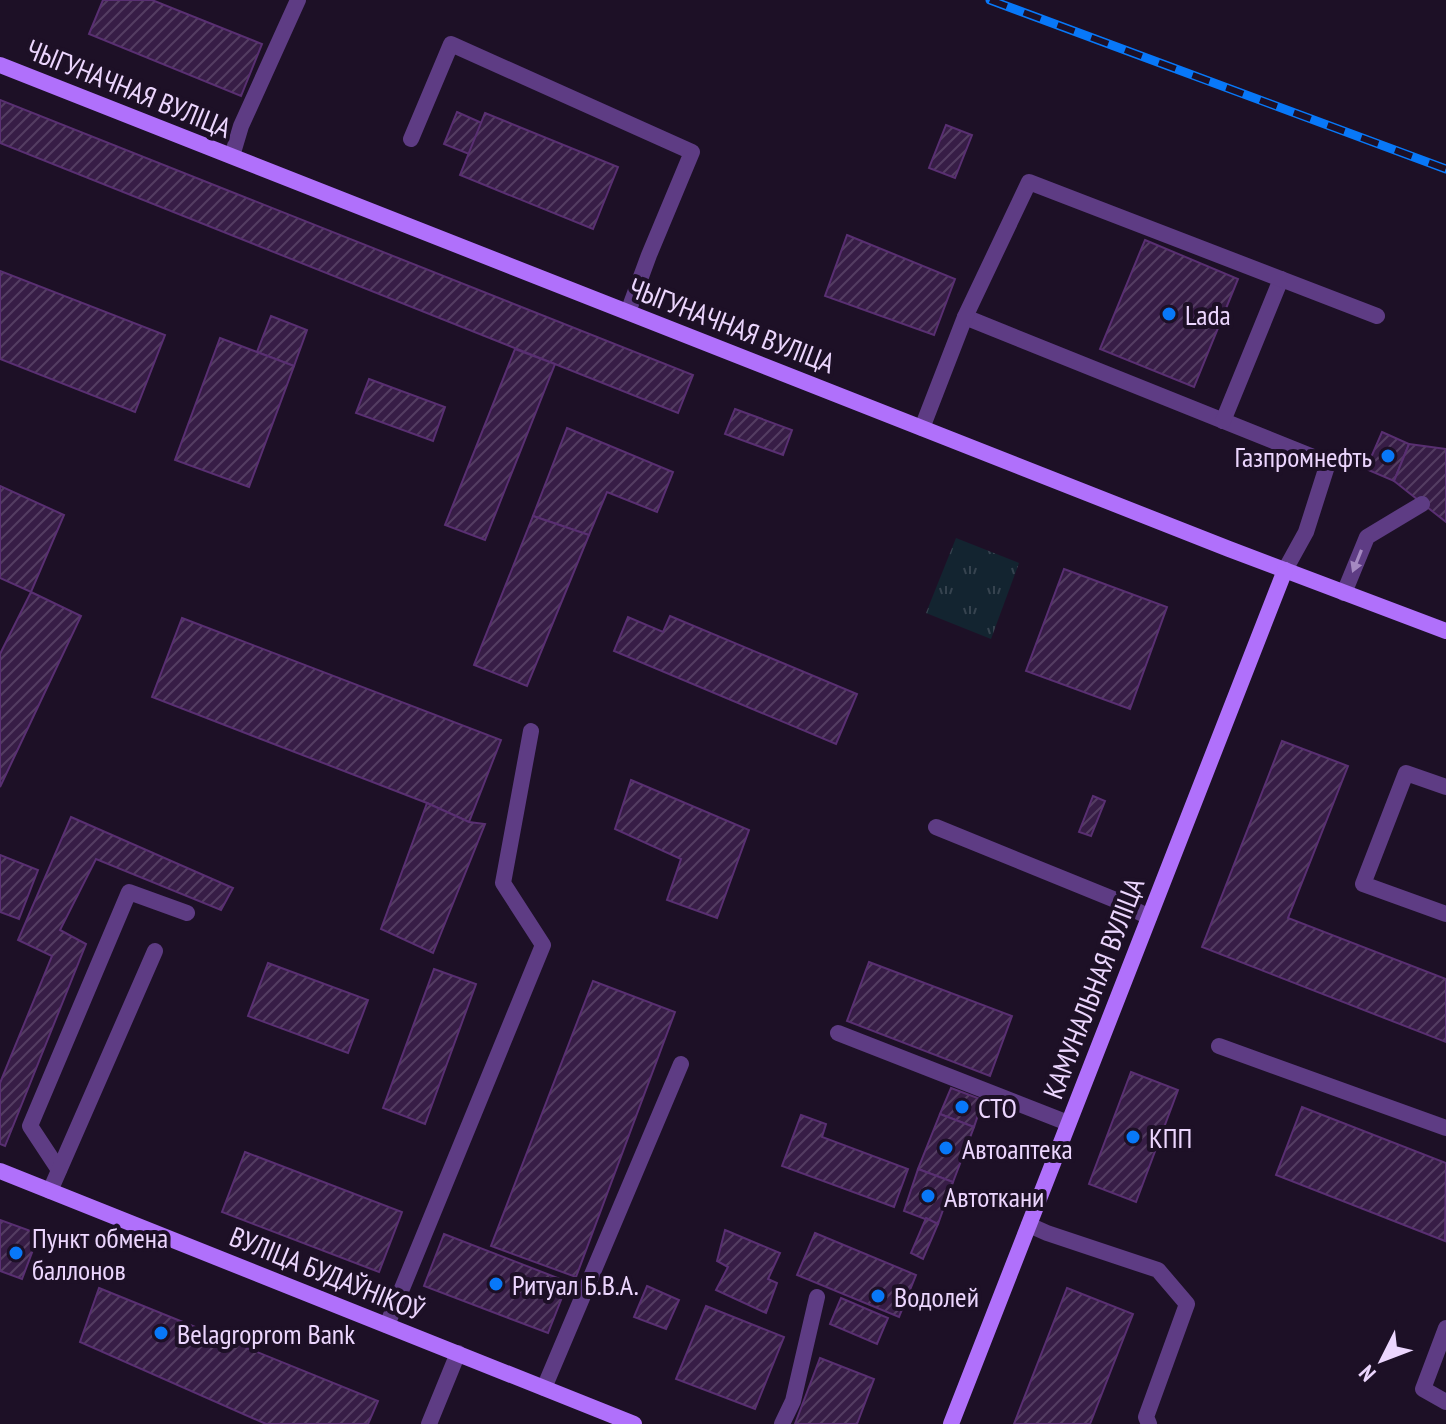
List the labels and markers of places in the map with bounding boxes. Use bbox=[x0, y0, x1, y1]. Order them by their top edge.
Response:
place label: Lada bbox=[1185, 296, 1231, 333]
marker: Lada bbox=[1160, 305, 1178, 323]
place label: Газпромнефть bbox=[1234, 438, 1372, 475]
marker: Газпромнефть bbox=[1379, 447, 1397, 465]
place label: СТО bbox=[978, 1089, 1017, 1126]
marker: СТО bbox=[953, 1098, 971, 1116]
place label: КПП bbox=[1149, 1119, 1192, 1156]
marker: КПП bbox=[1124, 1128, 1142, 1146]
place label: Автоаптека bbox=[962, 1130, 1073, 1167]
marker: Автоаптека bbox=[937, 1139, 955, 1157]
place label: Автоткани bbox=[944, 1178, 1044, 1215]
marker: Автоткани bbox=[919, 1187, 937, 1205]
place label: Пункт обмена баллонов bbox=[32, 1219, 168, 1288]
marker: Пункт обмена баллонов bbox=[7, 1244, 25, 1262]
place label: Ритуал Б.В.А. bbox=[512, 1266, 639, 1303]
marker: Ритуал Б.В.А. bbox=[487, 1275, 505, 1293]
place label: Водолей bbox=[894, 1278, 979, 1315]
marker: Водолей bbox=[869, 1287, 887, 1305]
place label: Belagroprom Bank bbox=[177, 1315, 355, 1352]
marker: Belagroprom Bank bbox=[152, 1324, 170, 1342]

